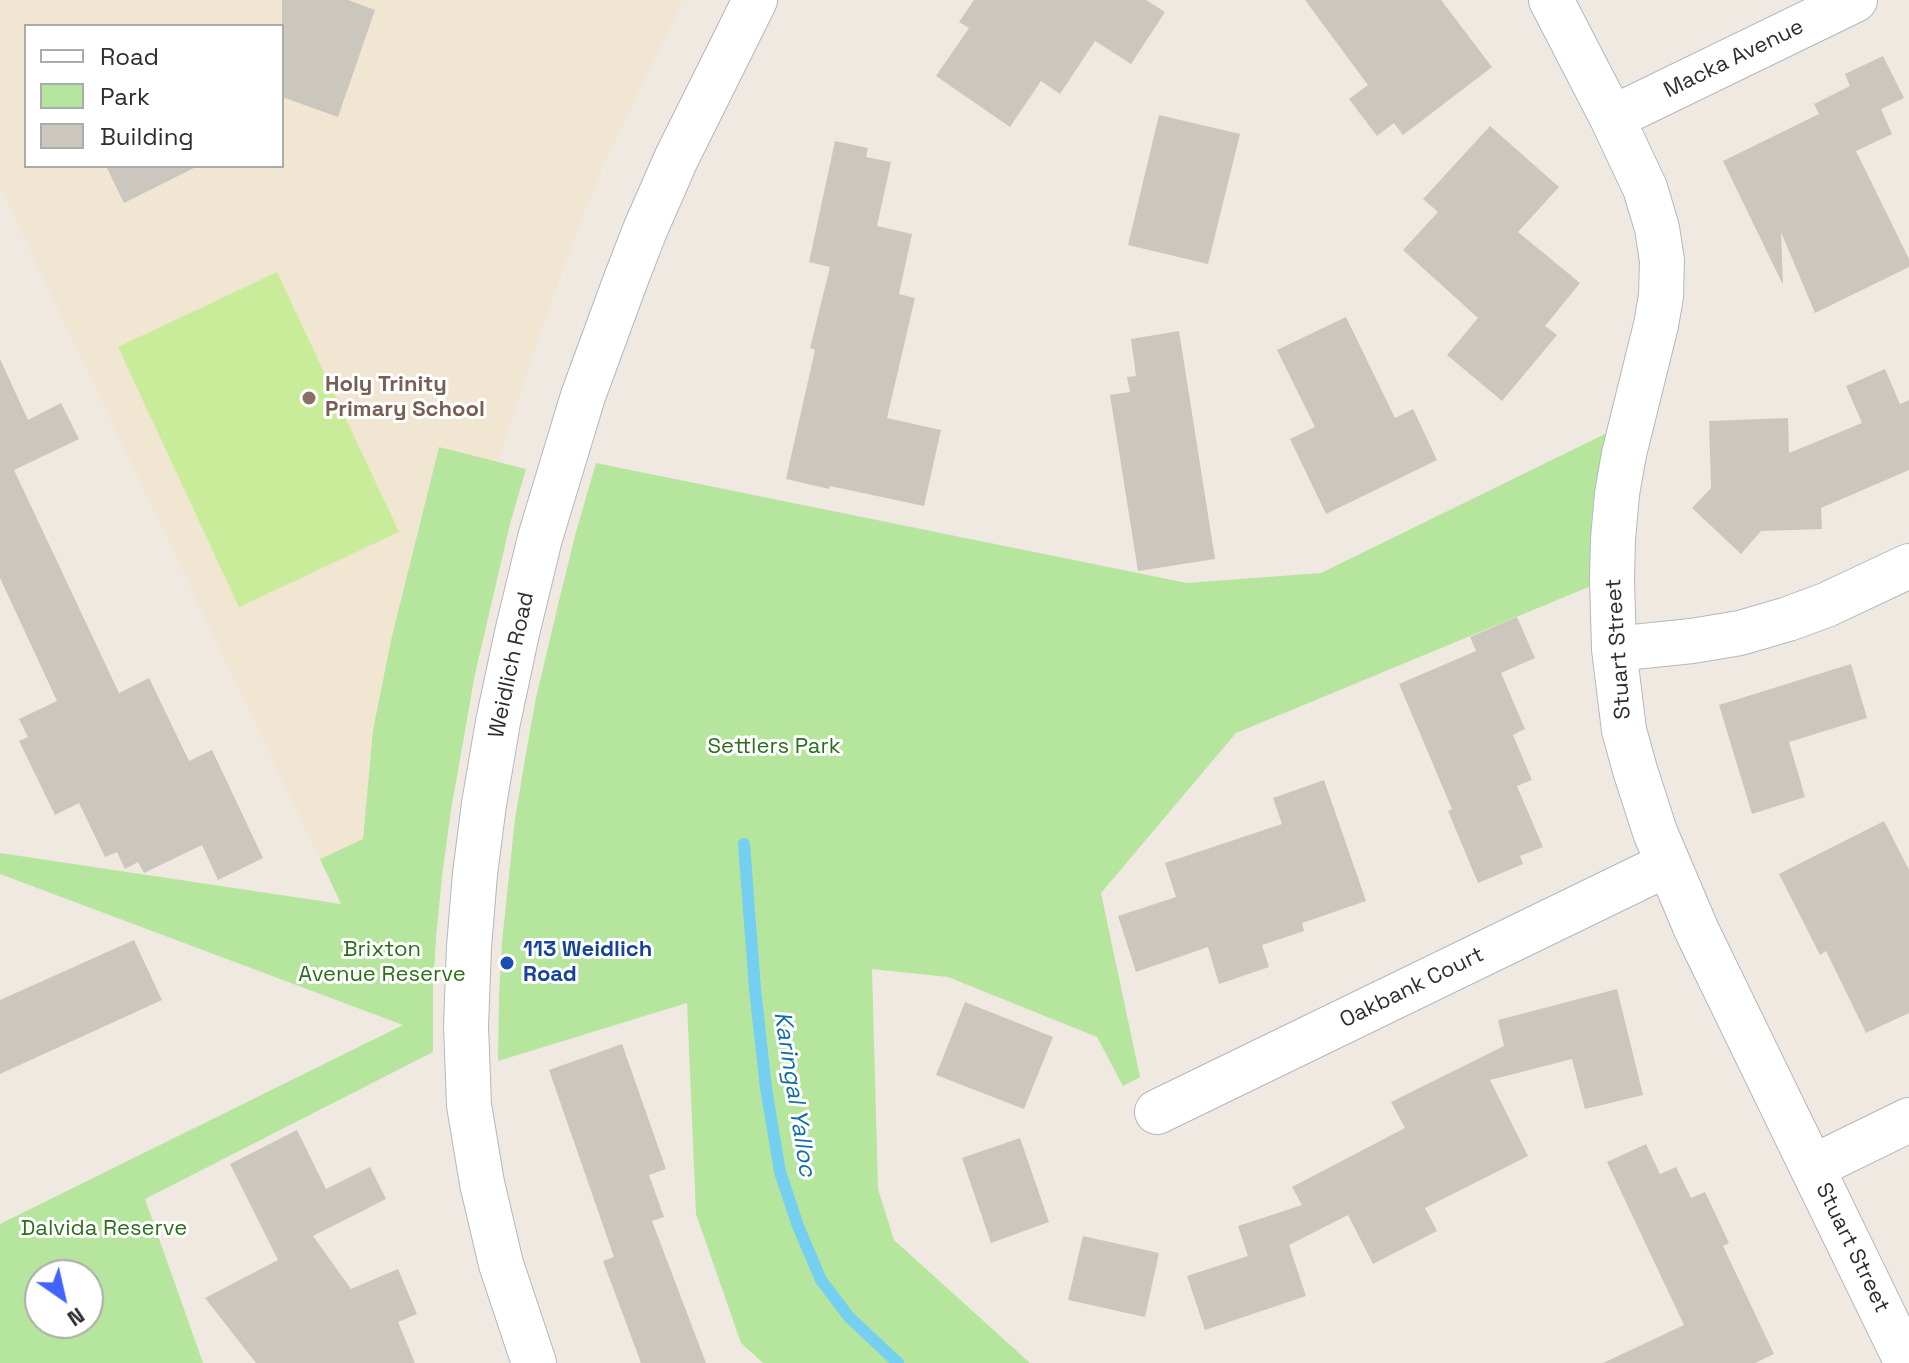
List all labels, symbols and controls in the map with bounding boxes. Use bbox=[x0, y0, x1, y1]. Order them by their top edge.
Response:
street label: Macka Avenue bbox=[1660, 14, 1808, 104]
legend bbox=[24, 24, 284, 168]
text: Road bbox=[100, 41, 159, 72]
text: Park bbox=[100, 81, 150, 112]
text: Building bbox=[100, 121, 194, 152]
place label: Holy Trinity Primary School bbox=[325, 372, 485, 424]
marker: Holy Trinity Primary School bbox=[300, 389, 318, 407]
street label: Stuart Street bbox=[1601, 578, 1637, 720]
street label: Weidlich Road bbox=[484, 590, 540, 740]
park label: Settlers Park bbox=[707, 734, 841, 760]
park label: Brixton Avenue Reserve bbox=[298, 937, 466, 988]
place label: 113 Weidlich Road bbox=[523, 937, 652, 988]
street label: Oakbank Court bbox=[1336, 942, 1488, 1034]
marker: 113 Weidlich Road bbox=[498, 954, 516, 972]
water label: Karingal Yalloc bbox=[767, 1009, 821, 1179]
street label: Stuart Street bbox=[1809, 1179, 1895, 1317]
park label: Dalvida Reserve bbox=[21, 1216, 187, 1242]
north arrow bbox=[24, 1259, 104, 1339]
text: N bbox=[62, 1302, 90, 1333]

